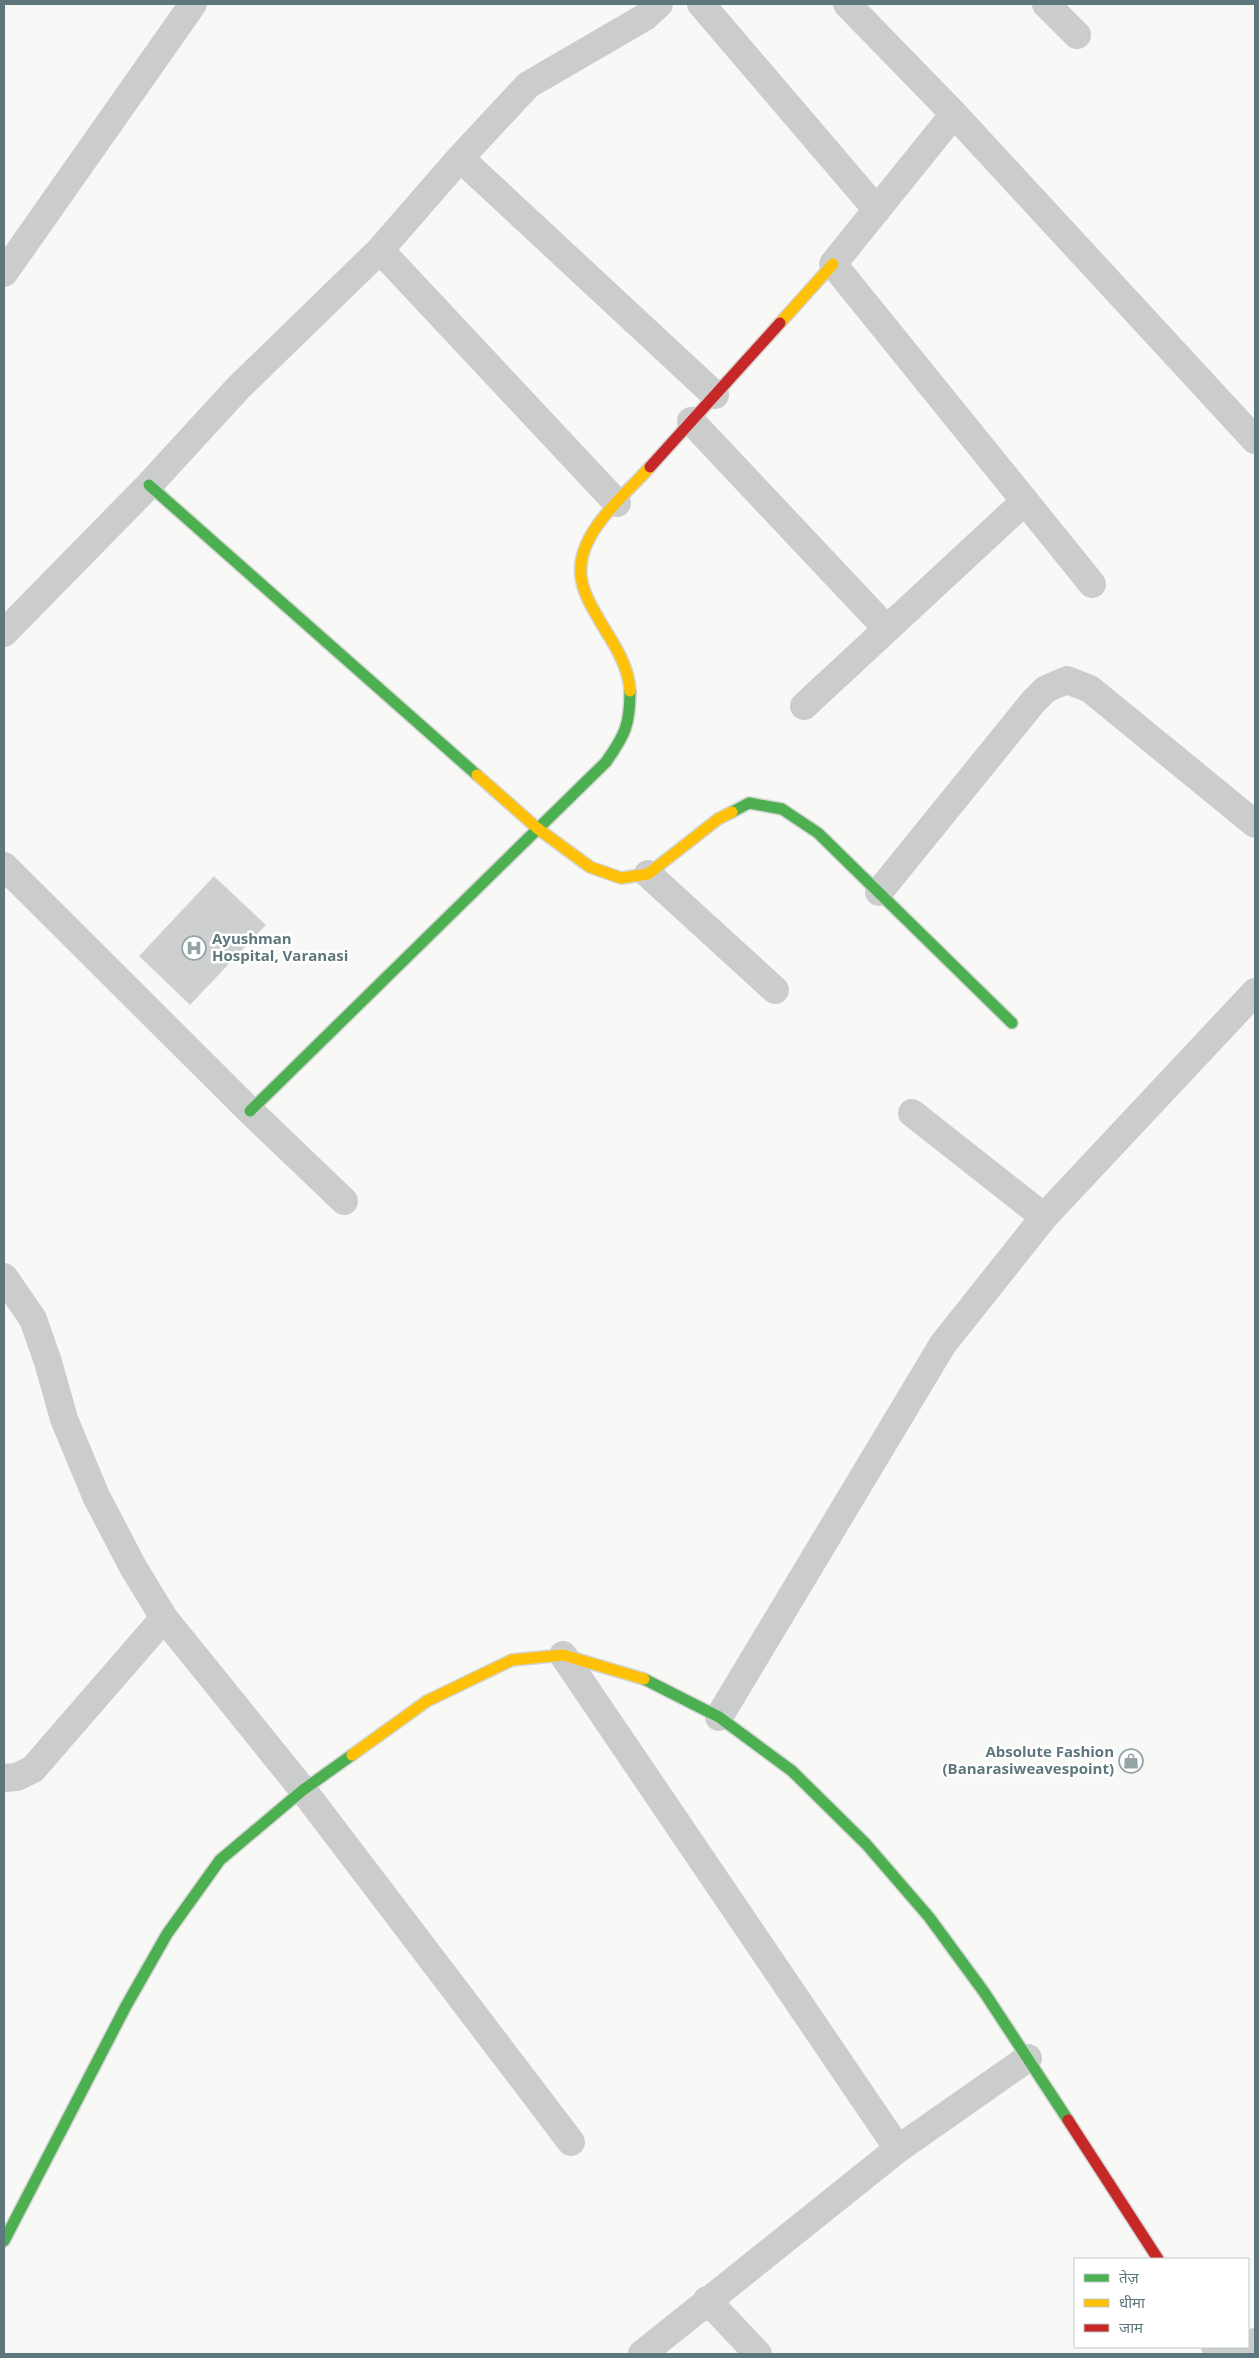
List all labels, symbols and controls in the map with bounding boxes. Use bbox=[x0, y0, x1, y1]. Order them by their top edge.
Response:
place label: Ayushman Hospital, Varanasi bbox=[212, 928, 348, 965]
hospital icon: Ayushman Hospital, Varanasi bbox=[181, 935, 207, 961]
place label: Absolute Fashion (Banarasiweavespoint) bbox=[943, 1741, 1114, 1778]
shop icon: Absolute Fashion (Banarasiweavespoint) bbox=[1118, 1748, 1144, 1774]
legend bbox=[1074, 2258, 1249, 2348]
text: तेज़ bbox=[1119, 2267, 1140, 2287]
text: धीमा bbox=[1119, 2292, 1146, 2312]
text: जाम bbox=[1119, 2317, 1144, 2337]

